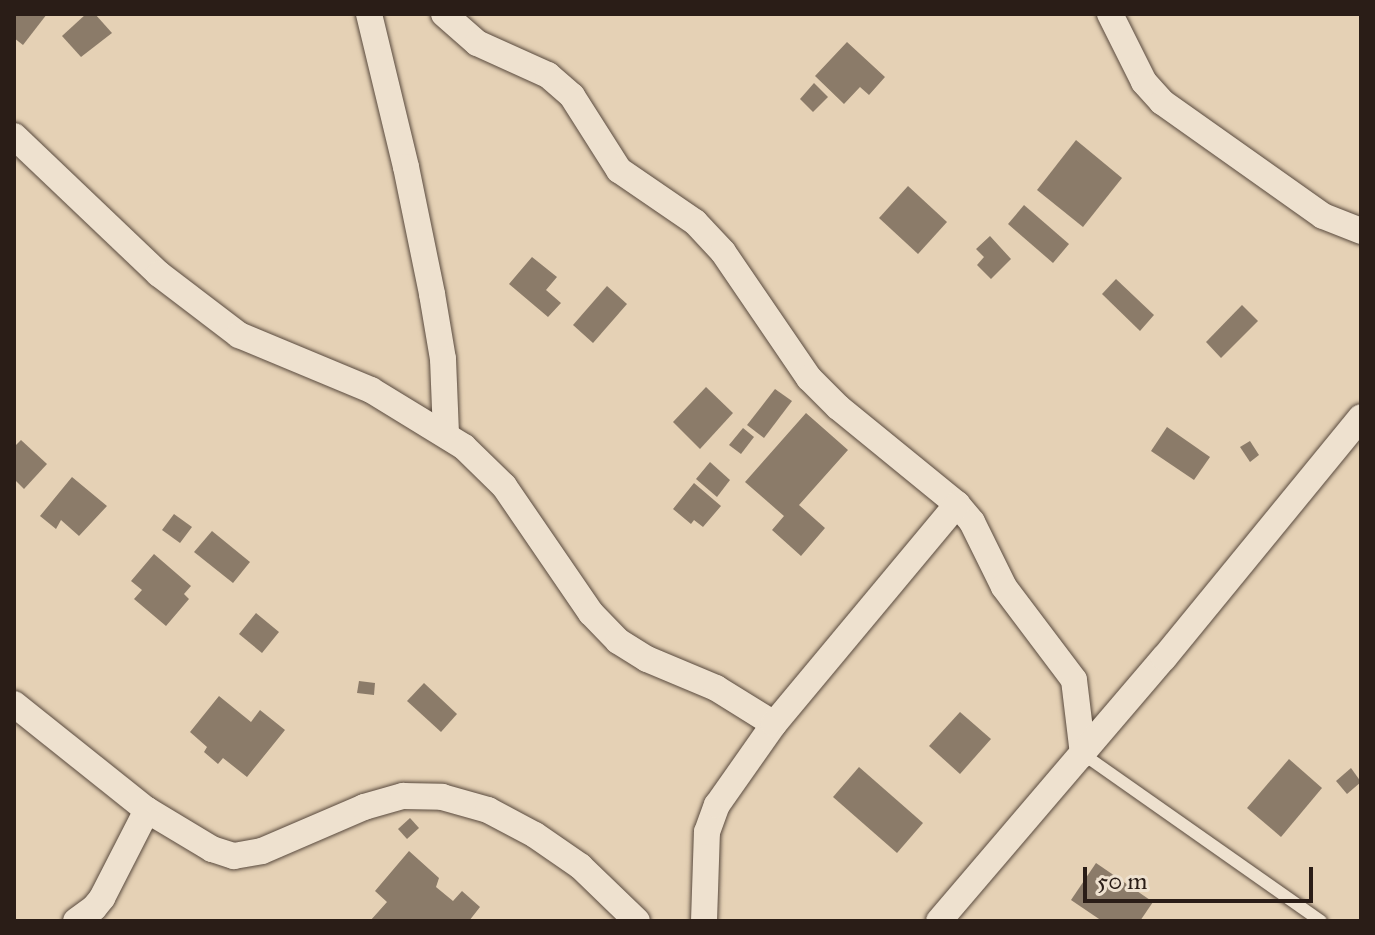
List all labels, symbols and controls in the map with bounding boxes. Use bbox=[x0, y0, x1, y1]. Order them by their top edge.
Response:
scale bar bbox=[1087, 851, 1317, 901]
text: 50 m bbox=[1097, 866, 1147, 896]

